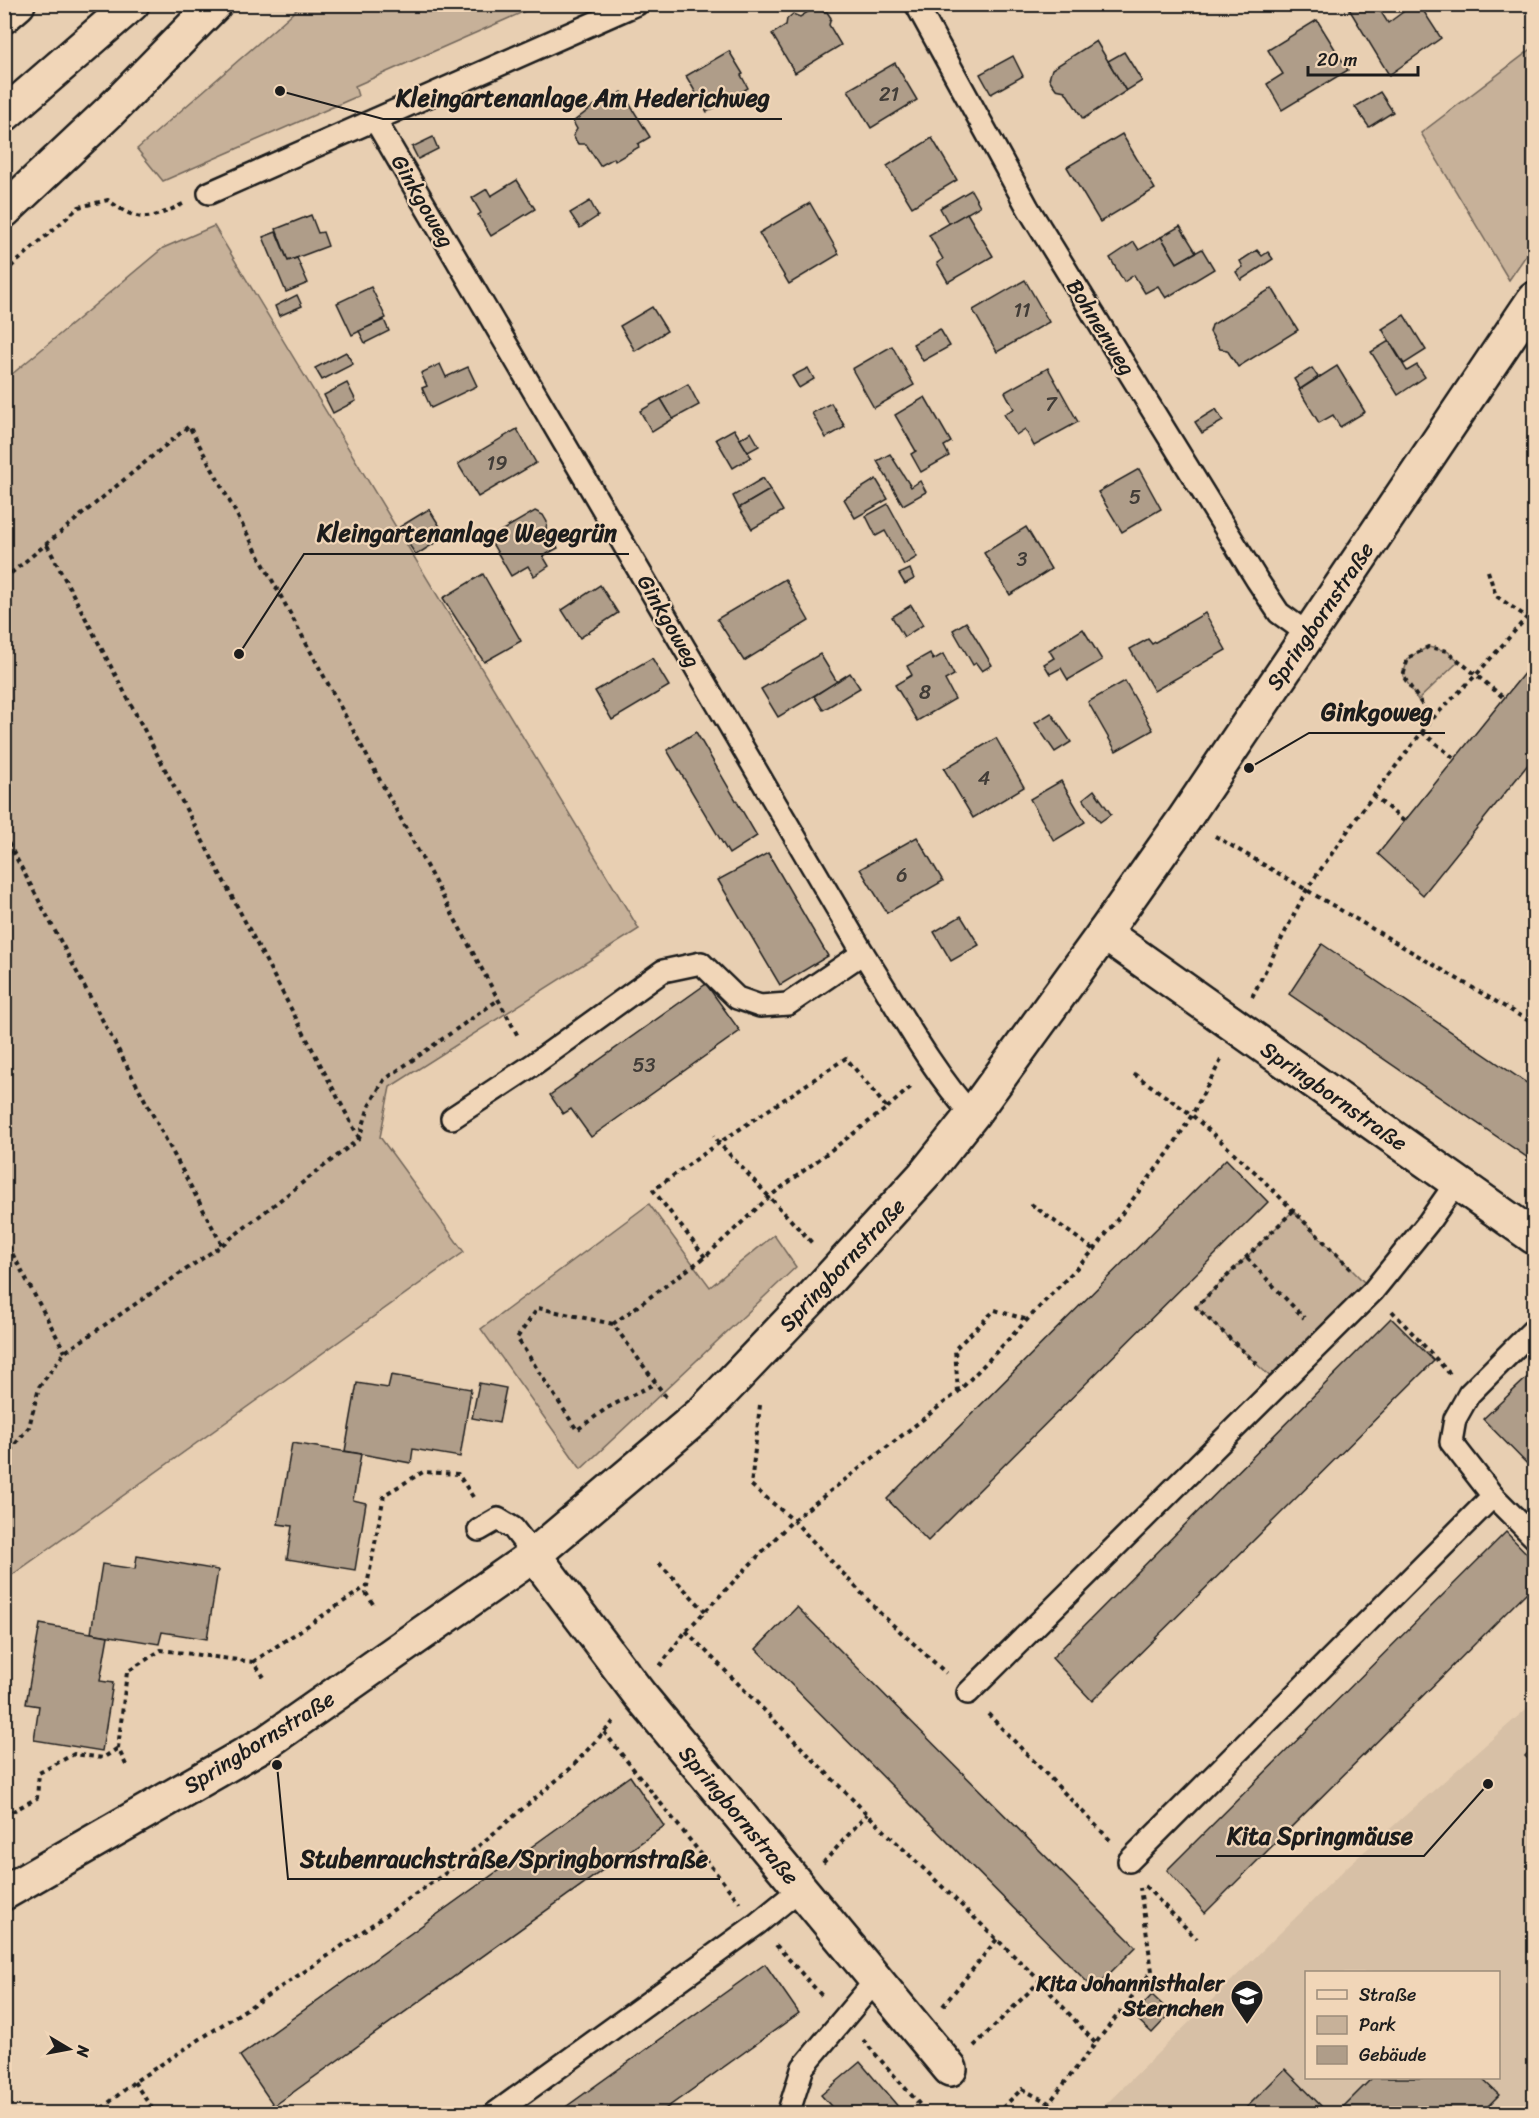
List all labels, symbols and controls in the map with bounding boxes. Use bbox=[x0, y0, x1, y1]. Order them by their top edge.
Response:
scale bar bbox=[1308, 39, 1418, 77]
text: 20 m bbox=[1317, 44, 1357, 76]
callout: Kleingartenanlage Am Hederichweg bbox=[383, 77, 782, 119]
text: Kleingartenanlage Am Hederichweg bbox=[395, 77, 770, 119]
house number: 21 bbox=[879, 77, 899, 112]
street label: Ginkgoweg bbox=[380, 147, 466, 255]
street label: Bohnenweg bbox=[1056, 271, 1146, 383]
house number: 11 bbox=[1013, 293, 1031, 328]
house number: 7 bbox=[1045, 387, 1058, 422]
house number: 19 bbox=[487, 446, 507, 481]
house number: 5 bbox=[1129, 480, 1141, 515]
callout: Kleingartenanlage Wegegrün bbox=[304, 512, 629, 554]
text: Kleingartenanlage Wegegrün bbox=[316, 512, 617, 554]
street label: Springbornstraße bbox=[1255, 533, 1385, 699]
house number: 3 bbox=[1017, 542, 1028, 577]
street label: Ginkgoweg bbox=[626, 567, 712, 675]
house number: 8 bbox=[919, 675, 931, 710]
callout: Ginkgoweg bbox=[1309, 691, 1445, 733]
text: Ginkgoweg bbox=[1321, 691, 1433, 733]
house number: 4 bbox=[978, 761, 990, 796]
house number: 6 bbox=[896, 858, 908, 893]
street label: Springbornstraße bbox=[1252, 1030, 1416, 1162]
house number: 53 bbox=[632, 1048, 656, 1083]
street label: Springbornstraße bbox=[769, 1188, 915, 1342]
street label: Springbornstraße bbox=[175, 1680, 343, 1804]
street label: Springbornstraße bbox=[668, 1736, 810, 1894]
callout: Kita Springmäuse bbox=[1216, 1814, 1424, 1856]
text: Kita Springmäuse bbox=[1226, 1815, 1414, 1857]
callout: Stubenrauchstraße/Springbornstraße bbox=[288, 1837, 720, 1879]
text: Stubenrauchstraße/Springbornstraße bbox=[299, 1838, 709, 1880]
place label: Kita Johannisthaler Sternchen bbox=[1035, 1964, 1226, 2028]
legend bbox=[1305, 1971, 1500, 2079]
school or university icon: Kita Johannisthaler Sternchen bbox=[1229, 1978, 1265, 2025]
text: Straße bbox=[1359, 1979, 1416, 2011]
text: Park bbox=[1359, 2009, 1396, 2041]
north arrow bbox=[39, 2019, 99, 2079]
text: Gebäude bbox=[1359, 2039, 1427, 2071]
text: N bbox=[68, 2043, 99, 2060]

